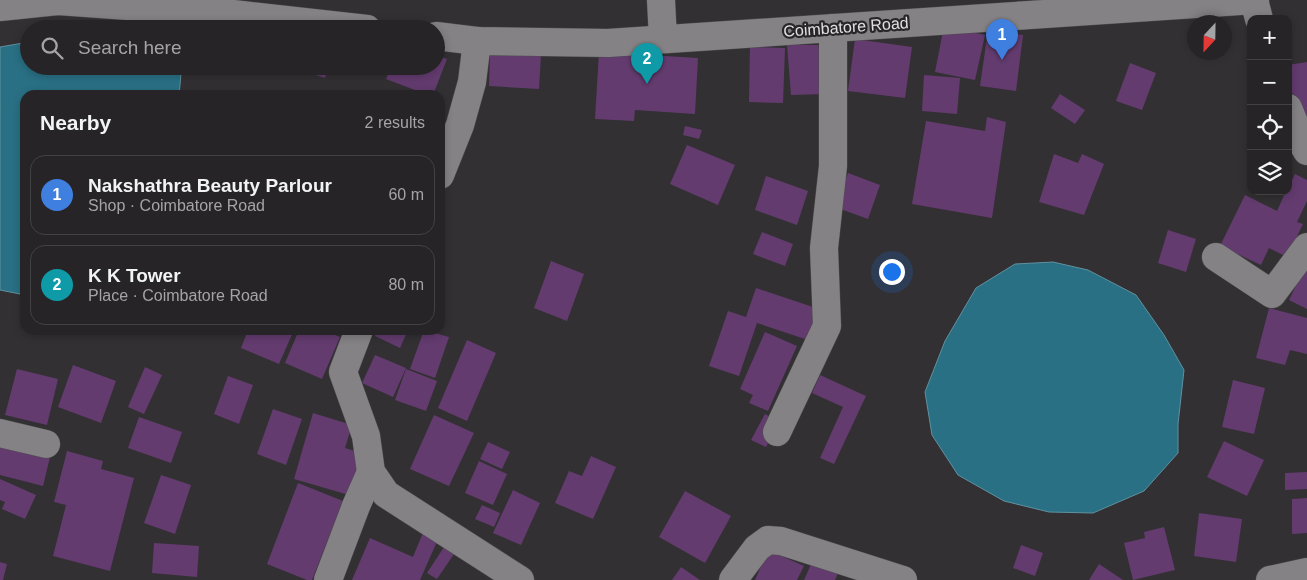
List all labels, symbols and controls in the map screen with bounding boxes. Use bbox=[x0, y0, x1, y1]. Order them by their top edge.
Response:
street label: Coimbatore Road bbox=[783, 14, 909, 40]
north arrow bbox=[1187, 15, 1232, 60]
map controls bbox=[1247, 15, 1292, 195]
button: + bbox=[1247, 15, 1292, 60]
pin: 1 bbox=[986, 19, 1018, 60]
search box bbox=[20, 20, 445, 75]
icon: search bbox=[38, 34, 66, 62]
text: Search here bbox=[78, 37, 182, 58]
pin: 2 bbox=[631, 43, 663, 84]
button: − bbox=[1247, 60, 1292, 105]
button: locate bbox=[1247, 105, 1292, 150]
text: Nearby bbox=[40, 111, 111, 134]
text: 2 results bbox=[365, 114, 425, 131]
button: layers bbox=[1247, 150, 1292, 195]
text: Nakshathra Beauty Parlour bbox=[88, 175, 332, 196]
text: 1 bbox=[53, 186, 61, 203]
text: 60 m bbox=[388, 186, 424, 203]
text: Shop · Coimbatore Road bbox=[88, 197, 265, 214]
your location bbox=[879, 259, 905, 285]
text: K K Tower bbox=[88, 265, 181, 286]
text: 2 bbox=[53, 276, 61, 293]
text: 80 m bbox=[388, 276, 424, 293]
text: Place · Coimbatore Road bbox=[88, 287, 268, 304]

